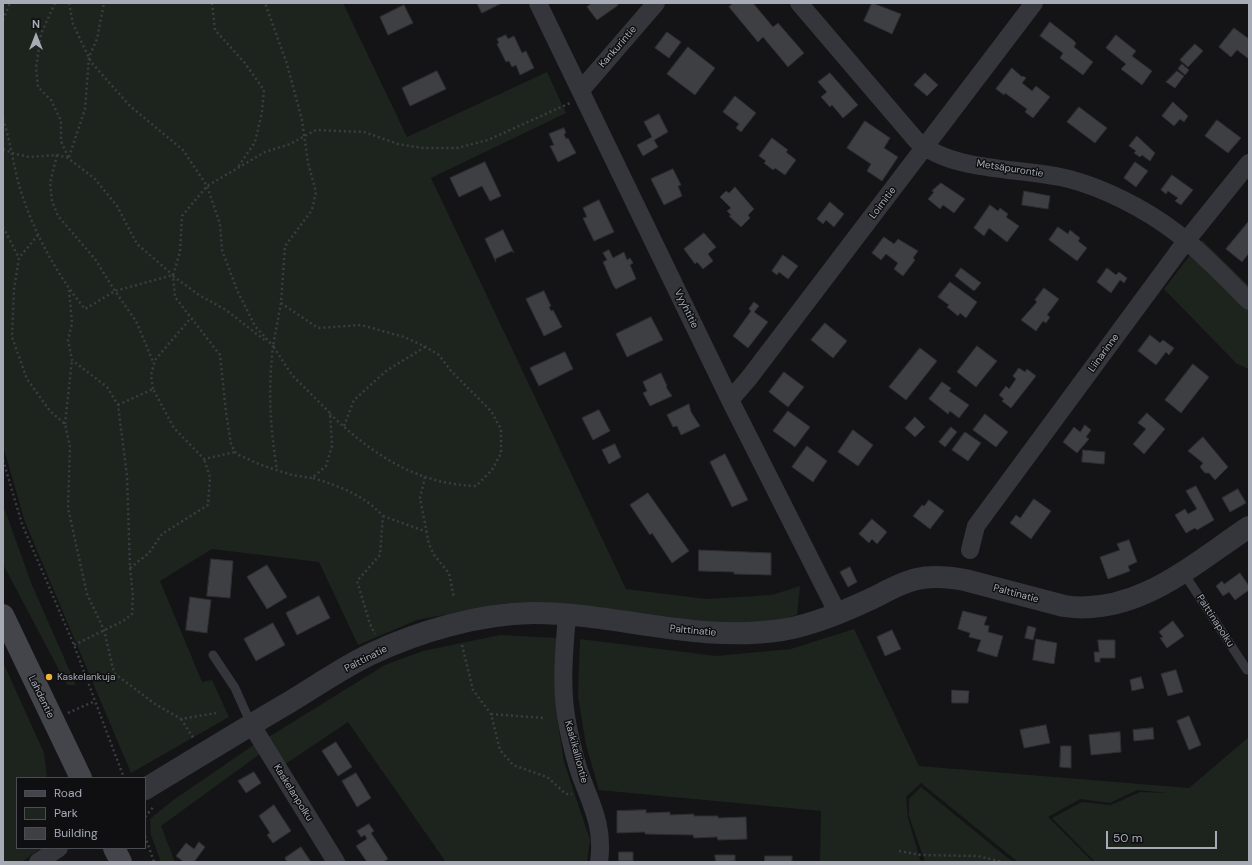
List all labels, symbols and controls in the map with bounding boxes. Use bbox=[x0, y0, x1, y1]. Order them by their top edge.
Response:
north arrow bbox=[16, 16, 56, 56]
text: N bbox=[32, 17, 40, 31]
street label: Kankurintie bbox=[597, 24, 639, 70]
street label: Metsäpurontie bbox=[976, 158, 1044, 180]
street label: Loimitie bbox=[867, 185, 899, 221]
street label: Vyyhtitie bbox=[671, 288, 701, 330]
street label: Liinarinne bbox=[1086, 331, 1122, 375]
street label: Palttinatie bbox=[992, 582, 1040, 606]
street label: Palttinapolku bbox=[1194, 593, 1236, 649]
street label: Palttinatie bbox=[669, 623, 717, 639]
street label: Palttinatie bbox=[343, 643, 389, 675]
place label: Kaskelankuja bbox=[57, 671, 115, 683]
marker: Kaskelankuja bbox=[44, 672, 54, 682]
street label: Lahdentie bbox=[25, 674, 57, 720]
street label: Kaskikalliontie bbox=[562, 719, 590, 785]
street label: Kaskelanpolku bbox=[271, 762, 315, 824]
legend bbox=[16, 777, 146, 849]
text: Road bbox=[54, 785, 82, 801]
text: Park bbox=[54, 805, 78, 821]
scale bar bbox=[1108, 823, 1219, 849]
text: Building bbox=[54, 825, 98, 841]
text: 50 m bbox=[1113, 830, 1142, 846]

